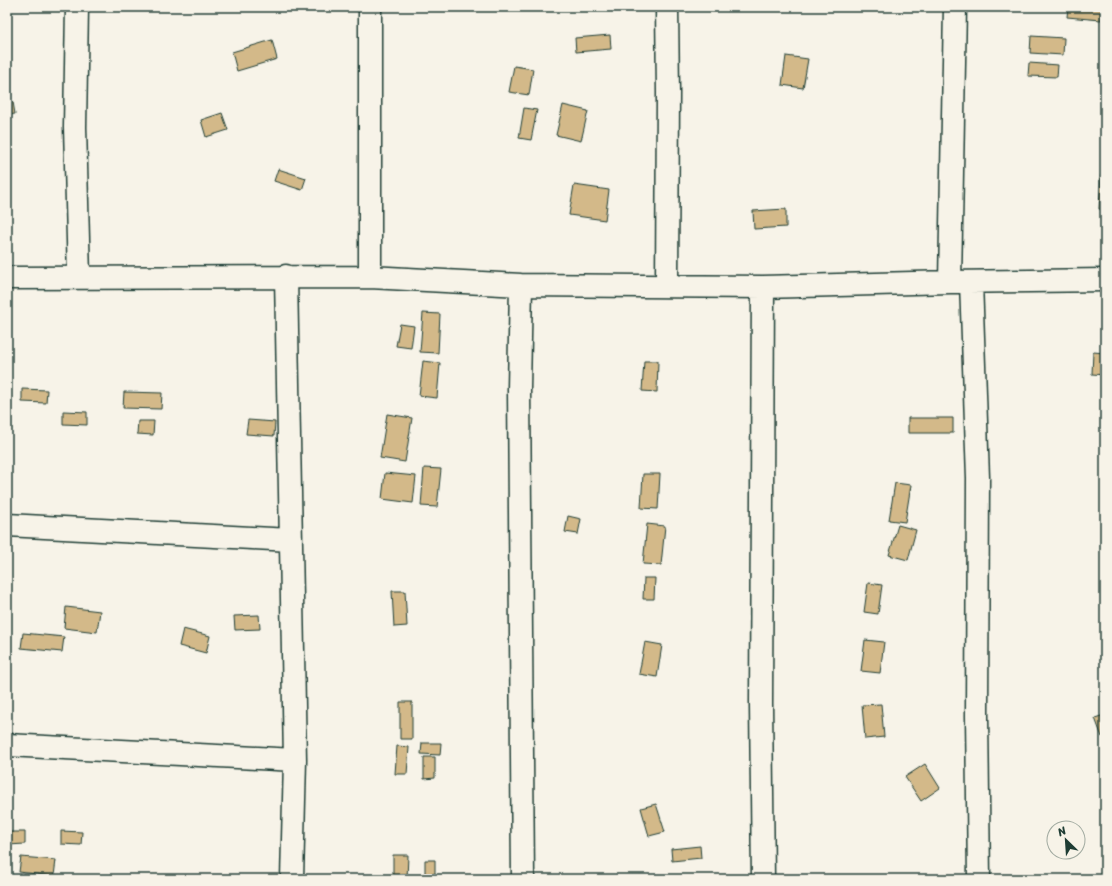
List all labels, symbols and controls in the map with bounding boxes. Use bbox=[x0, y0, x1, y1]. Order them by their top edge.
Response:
north arrow bbox=[1046, 820, 1086, 860]
text: N bbox=[1054, 821, 1070, 842]

